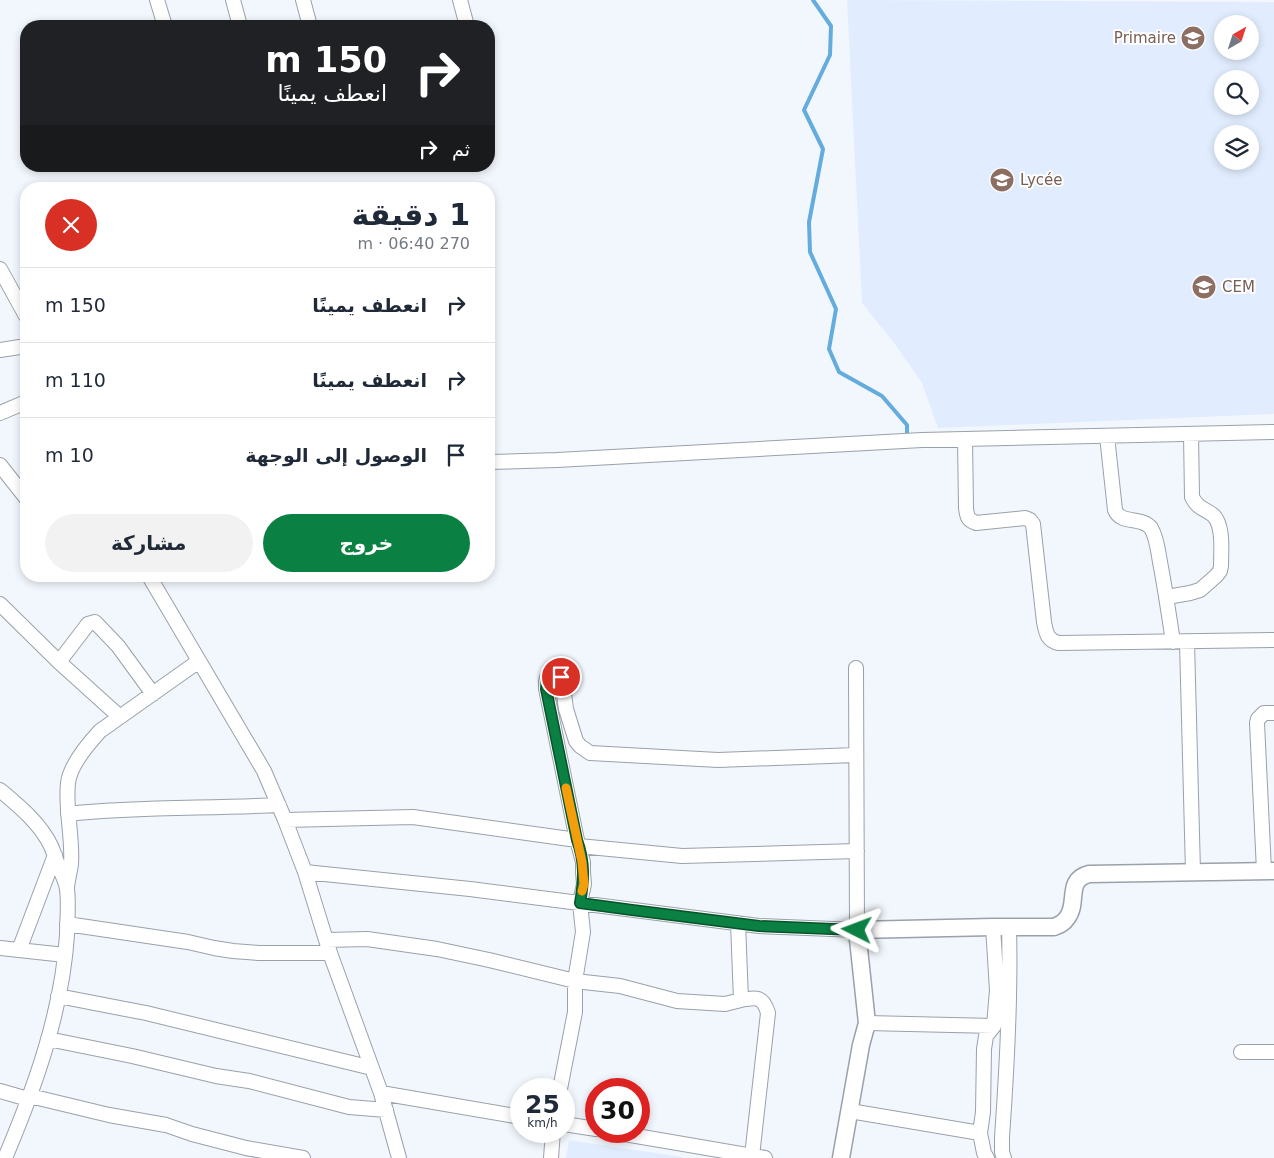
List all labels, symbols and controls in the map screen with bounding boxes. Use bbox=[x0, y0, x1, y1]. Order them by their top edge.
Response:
north arrow bbox=[1214, 15, 1259, 60]
map controls bbox=[1214, 15, 1259, 170]
school or university icon: Primaire bbox=[1180, 25, 1206, 51]
place label: Primaire bbox=[1114, 29, 1176, 47]
text: 150 m bbox=[265, 40, 387, 80]
icon: right bbox=[405, 40, 470, 105]
button: search bbox=[1214, 70, 1259, 115]
text: انعطف يمينًا bbox=[278, 81, 387, 106]
button: layers bbox=[1214, 125, 1259, 170]
icon: right bbox=[414, 135, 442, 163]
text: ثم bbox=[452, 138, 470, 160]
school or university icon: Lycée bbox=[989, 167, 1015, 193]
place label: Lycée bbox=[1020, 171, 1063, 189]
text: 1 دقيقة bbox=[352, 197, 470, 232]
button: close bbox=[45, 199, 97, 251]
text: 270 m · 06:40 bbox=[357, 234, 470, 253]
school or university icon: CEM bbox=[1191, 274, 1217, 300]
place label: CEM bbox=[1222, 278, 1255, 296]
icon: right bbox=[442, 291, 470, 319]
text: 150 m bbox=[45, 294, 106, 316]
text: انعطف يمينًا bbox=[312, 294, 427, 316]
icon: right bbox=[442, 366, 470, 394]
text: 110 m bbox=[45, 369, 106, 391]
text: انعطف يمينًا bbox=[312, 369, 427, 391]
icon: arrive bbox=[442, 441, 470, 469]
text: 10 m bbox=[45, 444, 94, 466]
text: الوصول إلى الوجهة bbox=[245, 444, 427, 466]
button: مشاركة bbox=[45, 514, 253, 572]
button: خروج bbox=[263, 514, 470, 572]
pin bbox=[540, 656, 582, 698]
icon: arrive bbox=[547, 663, 575, 691]
position arrow bbox=[830, 903, 882, 955]
speed limit sign: 30 bbox=[585, 1078, 650, 1143]
text: 25 bbox=[525, 1090, 560, 1119]
text: km/h bbox=[527, 1116, 558, 1130]

